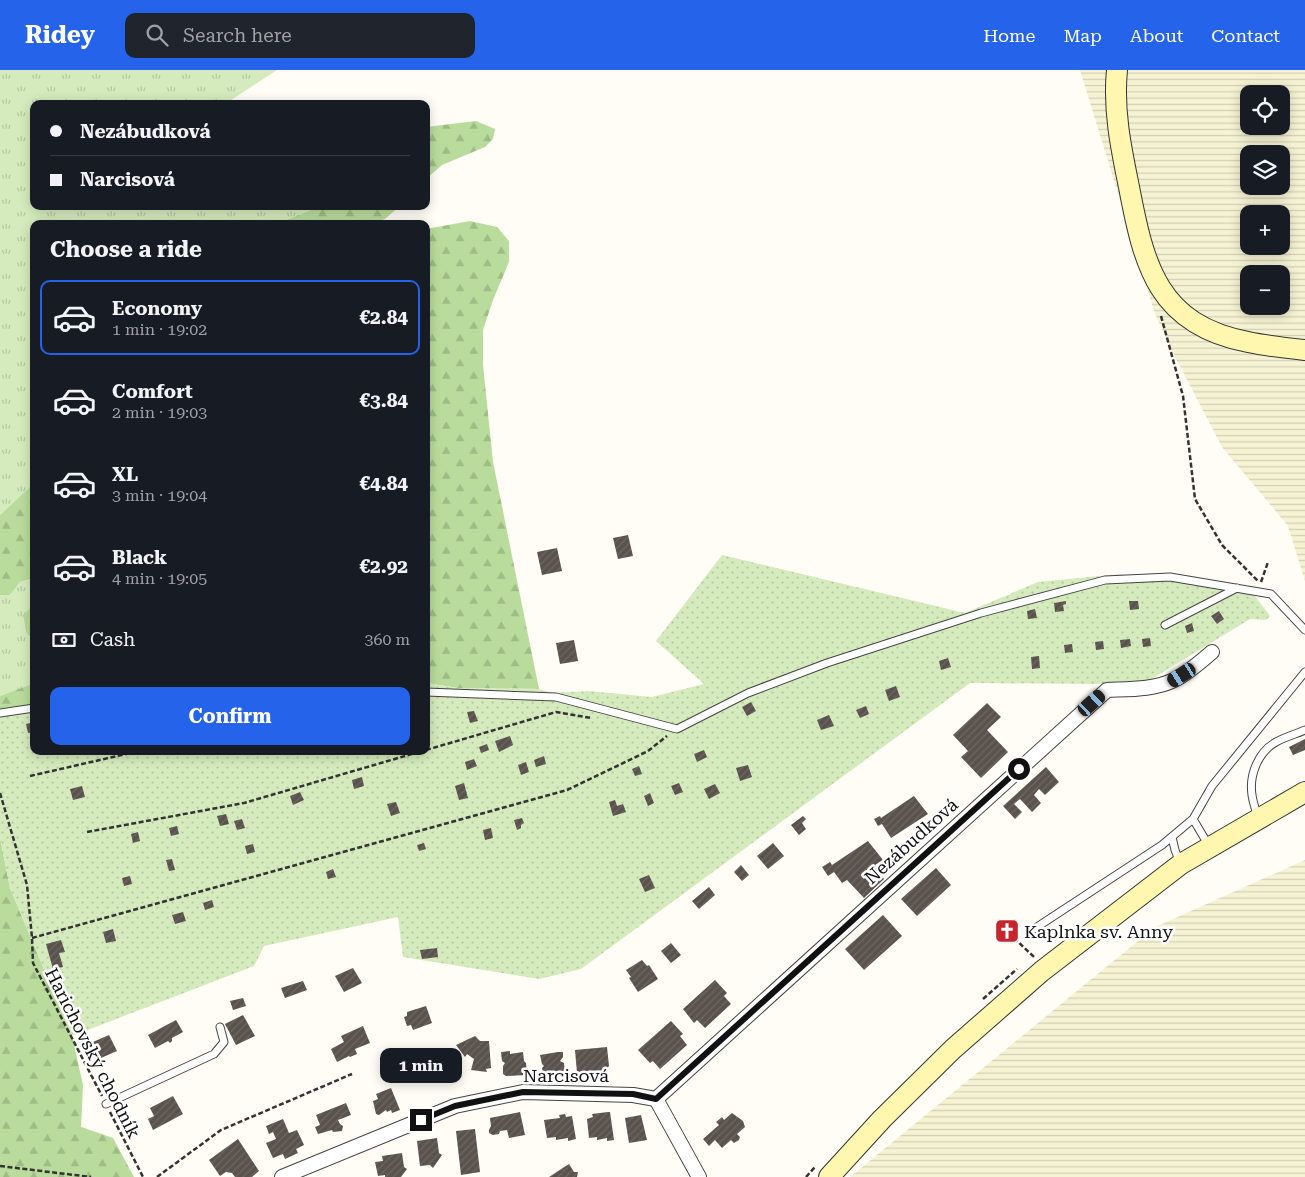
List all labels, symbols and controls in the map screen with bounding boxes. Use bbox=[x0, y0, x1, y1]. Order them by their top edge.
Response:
search box bbox=[125, 13, 475, 58]
text: Ridey bbox=[25, 21, 95, 49]
icon: search bbox=[143, 21, 171, 49]
text: Search here bbox=[183, 24, 292, 47]
text: Home bbox=[983, 25, 1035, 46]
text: Map bbox=[1063, 25, 1102, 46]
text: About bbox=[1130, 25, 1183, 46]
text: Contact bbox=[1211, 25, 1280, 46]
map controls bbox=[1240, 85, 1290, 315]
button: locate bbox=[1240, 85, 1290, 135]
text: Nezábudková bbox=[80, 120, 211, 143]
button: layers bbox=[1240, 145, 1290, 195]
text: Narcisová bbox=[80, 168, 175, 191]
button: + bbox=[1240, 205, 1290, 255]
text: Choose a ride bbox=[50, 237, 202, 262]
button: − bbox=[1240, 265, 1290, 315]
icon: car bbox=[52, 295, 97, 340]
text: Economy bbox=[112, 297, 202, 320]
text: €2.84 bbox=[359, 306, 408, 329]
text: 1 min · 19:02 bbox=[112, 320, 207, 339]
icon: car bbox=[52, 378, 97, 423]
text: Comfort bbox=[112, 380, 193, 403]
text: €3.84 bbox=[359, 389, 408, 412]
text: 2 min · 19:03 bbox=[112, 403, 207, 422]
icon: car bbox=[52, 461, 97, 506]
text: XL bbox=[112, 463, 138, 486]
text: €4.84 bbox=[359, 472, 408, 495]
text: 3 min · 19:04 bbox=[112, 486, 207, 505]
icon: car bbox=[52, 544, 97, 589]
text: Black bbox=[112, 546, 167, 569]
text: €2.92 bbox=[359, 555, 408, 578]
text: 4 min · 19:05 bbox=[112, 569, 207, 588]
icon: cash bbox=[50, 626, 78, 654]
text: Cash bbox=[90, 628, 135, 651]
text: 360 m bbox=[364, 630, 410, 649]
car bbox=[1165, 661, 1198, 689]
button: Confirm bbox=[50, 687, 410, 745]
car bbox=[1075, 687, 1108, 719]
route start bbox=[1008, 758, 1030, 780]
street label: Nezábudková bbox=[860, 794, 962, 888]
church icon: Kaplnka sv. Anny bbox=[994, 918, 1020, 944]
place label: Kaplnka sv. Anny bbox=[1024, 921, 1174, 942]
street label: Harichovský chodník bbox=[41, 964, 145, 1142]
callout: 1 min bbox=[380, 1048, 462, 1082]
text: 1 min bbox=[399, 1056, 443, 1075]
street label: Narcisová bbox=[523, 1065, 609, 1086]
route end bbox=[410, 1109, 432, 1131]

